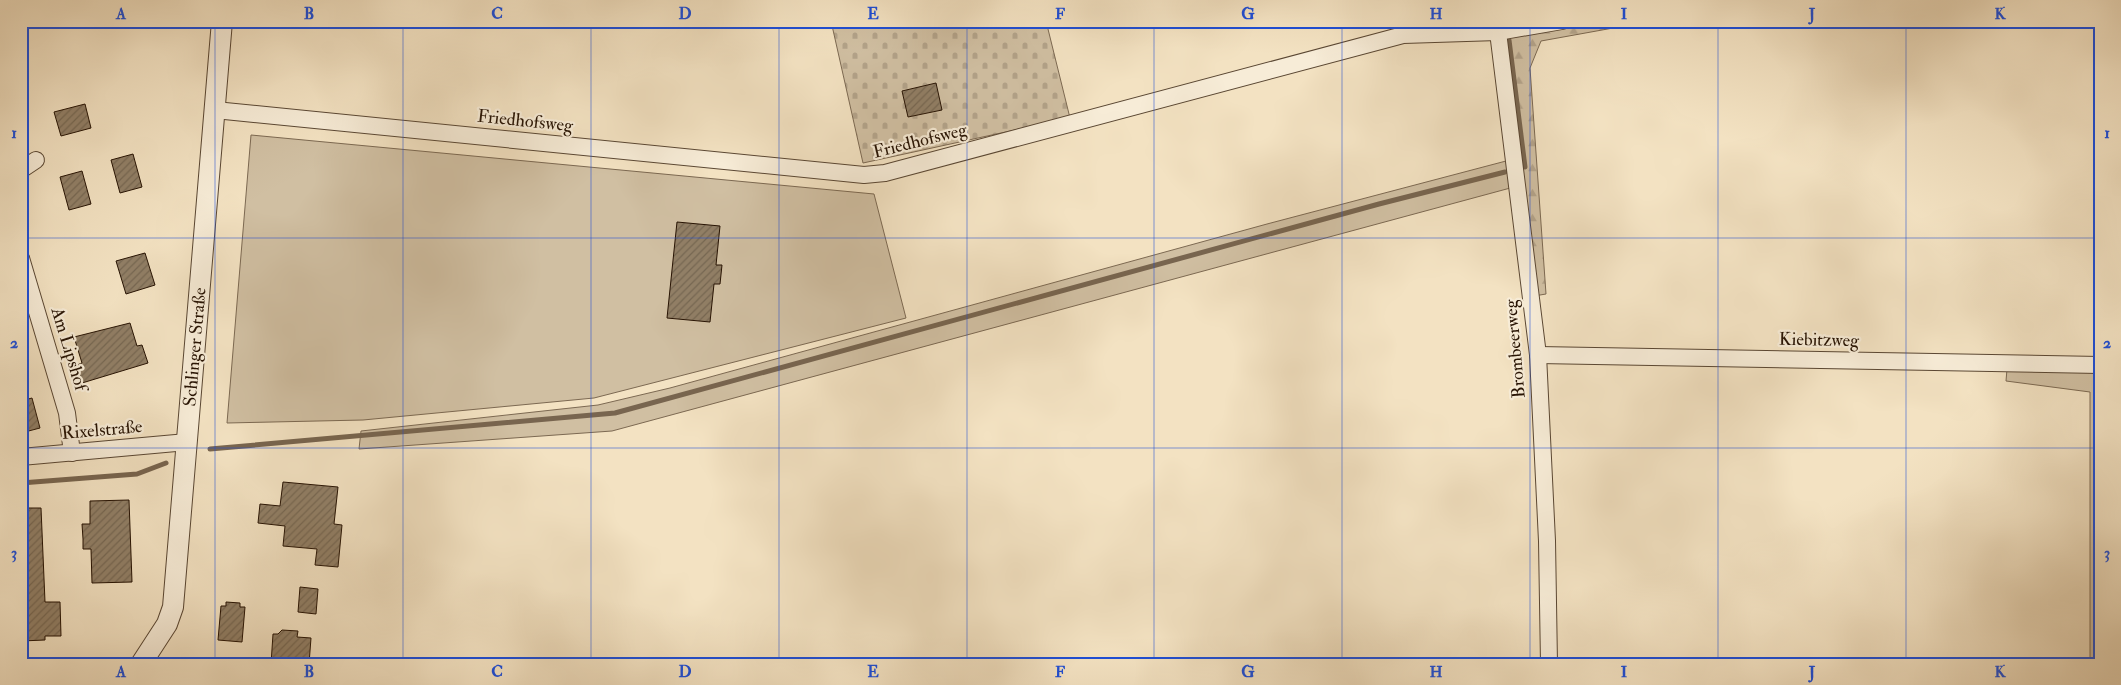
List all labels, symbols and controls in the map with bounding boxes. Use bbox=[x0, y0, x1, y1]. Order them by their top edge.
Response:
text: A bbox=[115, 4, 127, 24]
text: B bbox=[304, 4, 314, 24]
text: C bbox=[491, 4, 503, 24]
text: D bbox=[678, 4, 692, 24]
text: E bbox=[867, 4, 879, 24]
text: F bbox=[1055, 4, 1065, 24]
text: G bbox=[1241, 4, 1255, 24]
text: H bbox=[1429, 4, 1443, 24]
text: I bbox=[1621, 4, 1628, 24]
text: J bbox=[1808, 4, 1816, 25]
text: K bbox=[1994, 4, 2006, 24]
street label: Friedhofsweg bbox=[476, 105, 575, 138]
street label: Friedhofsweg bbox=[871, 118, 971, 164]
text: 1 bbox=[11, 123, 17, 143]
text: 1 bbox=[2104, 123, 2110, 143]
street label: Schlinger Straße bbox=[178, 286, 212, 408]
street label: Brombeerweg bbox=[1499, 298, 1531, 399]
street label: Am Lipshof bbox=[45, 304, 94, 397]
street label: Kiebitzweg bbox=[1779, 328, 1860, 352]
text: 2 bbox=[10, 333, 18, 353]
text: 2 bbox=[2103, 333, 2111, 353]
street label: Rixelstraße bbox=[61, 415, 144, 445]
text: 3 bbox=[11, 543, 17, 563]
text: 3 bbox=[2104, 543, 2110, 563]
text: A bbox=[115, 662, 127, 682]
text: B bbox=[304, 662, 314, 682]
text: C bbox=[491, 662, 503, 682]
text: D bbox=[678, 662, 692, 682]
text: E bbox=[867, 662, 879, 682]
text: F bbox=[1055, 662, 1065, 682]
text: G bbox=[1241, 662, 1255, 682]
text: H bbox=[1429, 662, 1443, 682]
text: I bbox=[1621, 662, 1628, 682]
text: J bbox=[1808, 662, 1816, 683]
text: K bbox=[1994, 662, 2006, 682]

